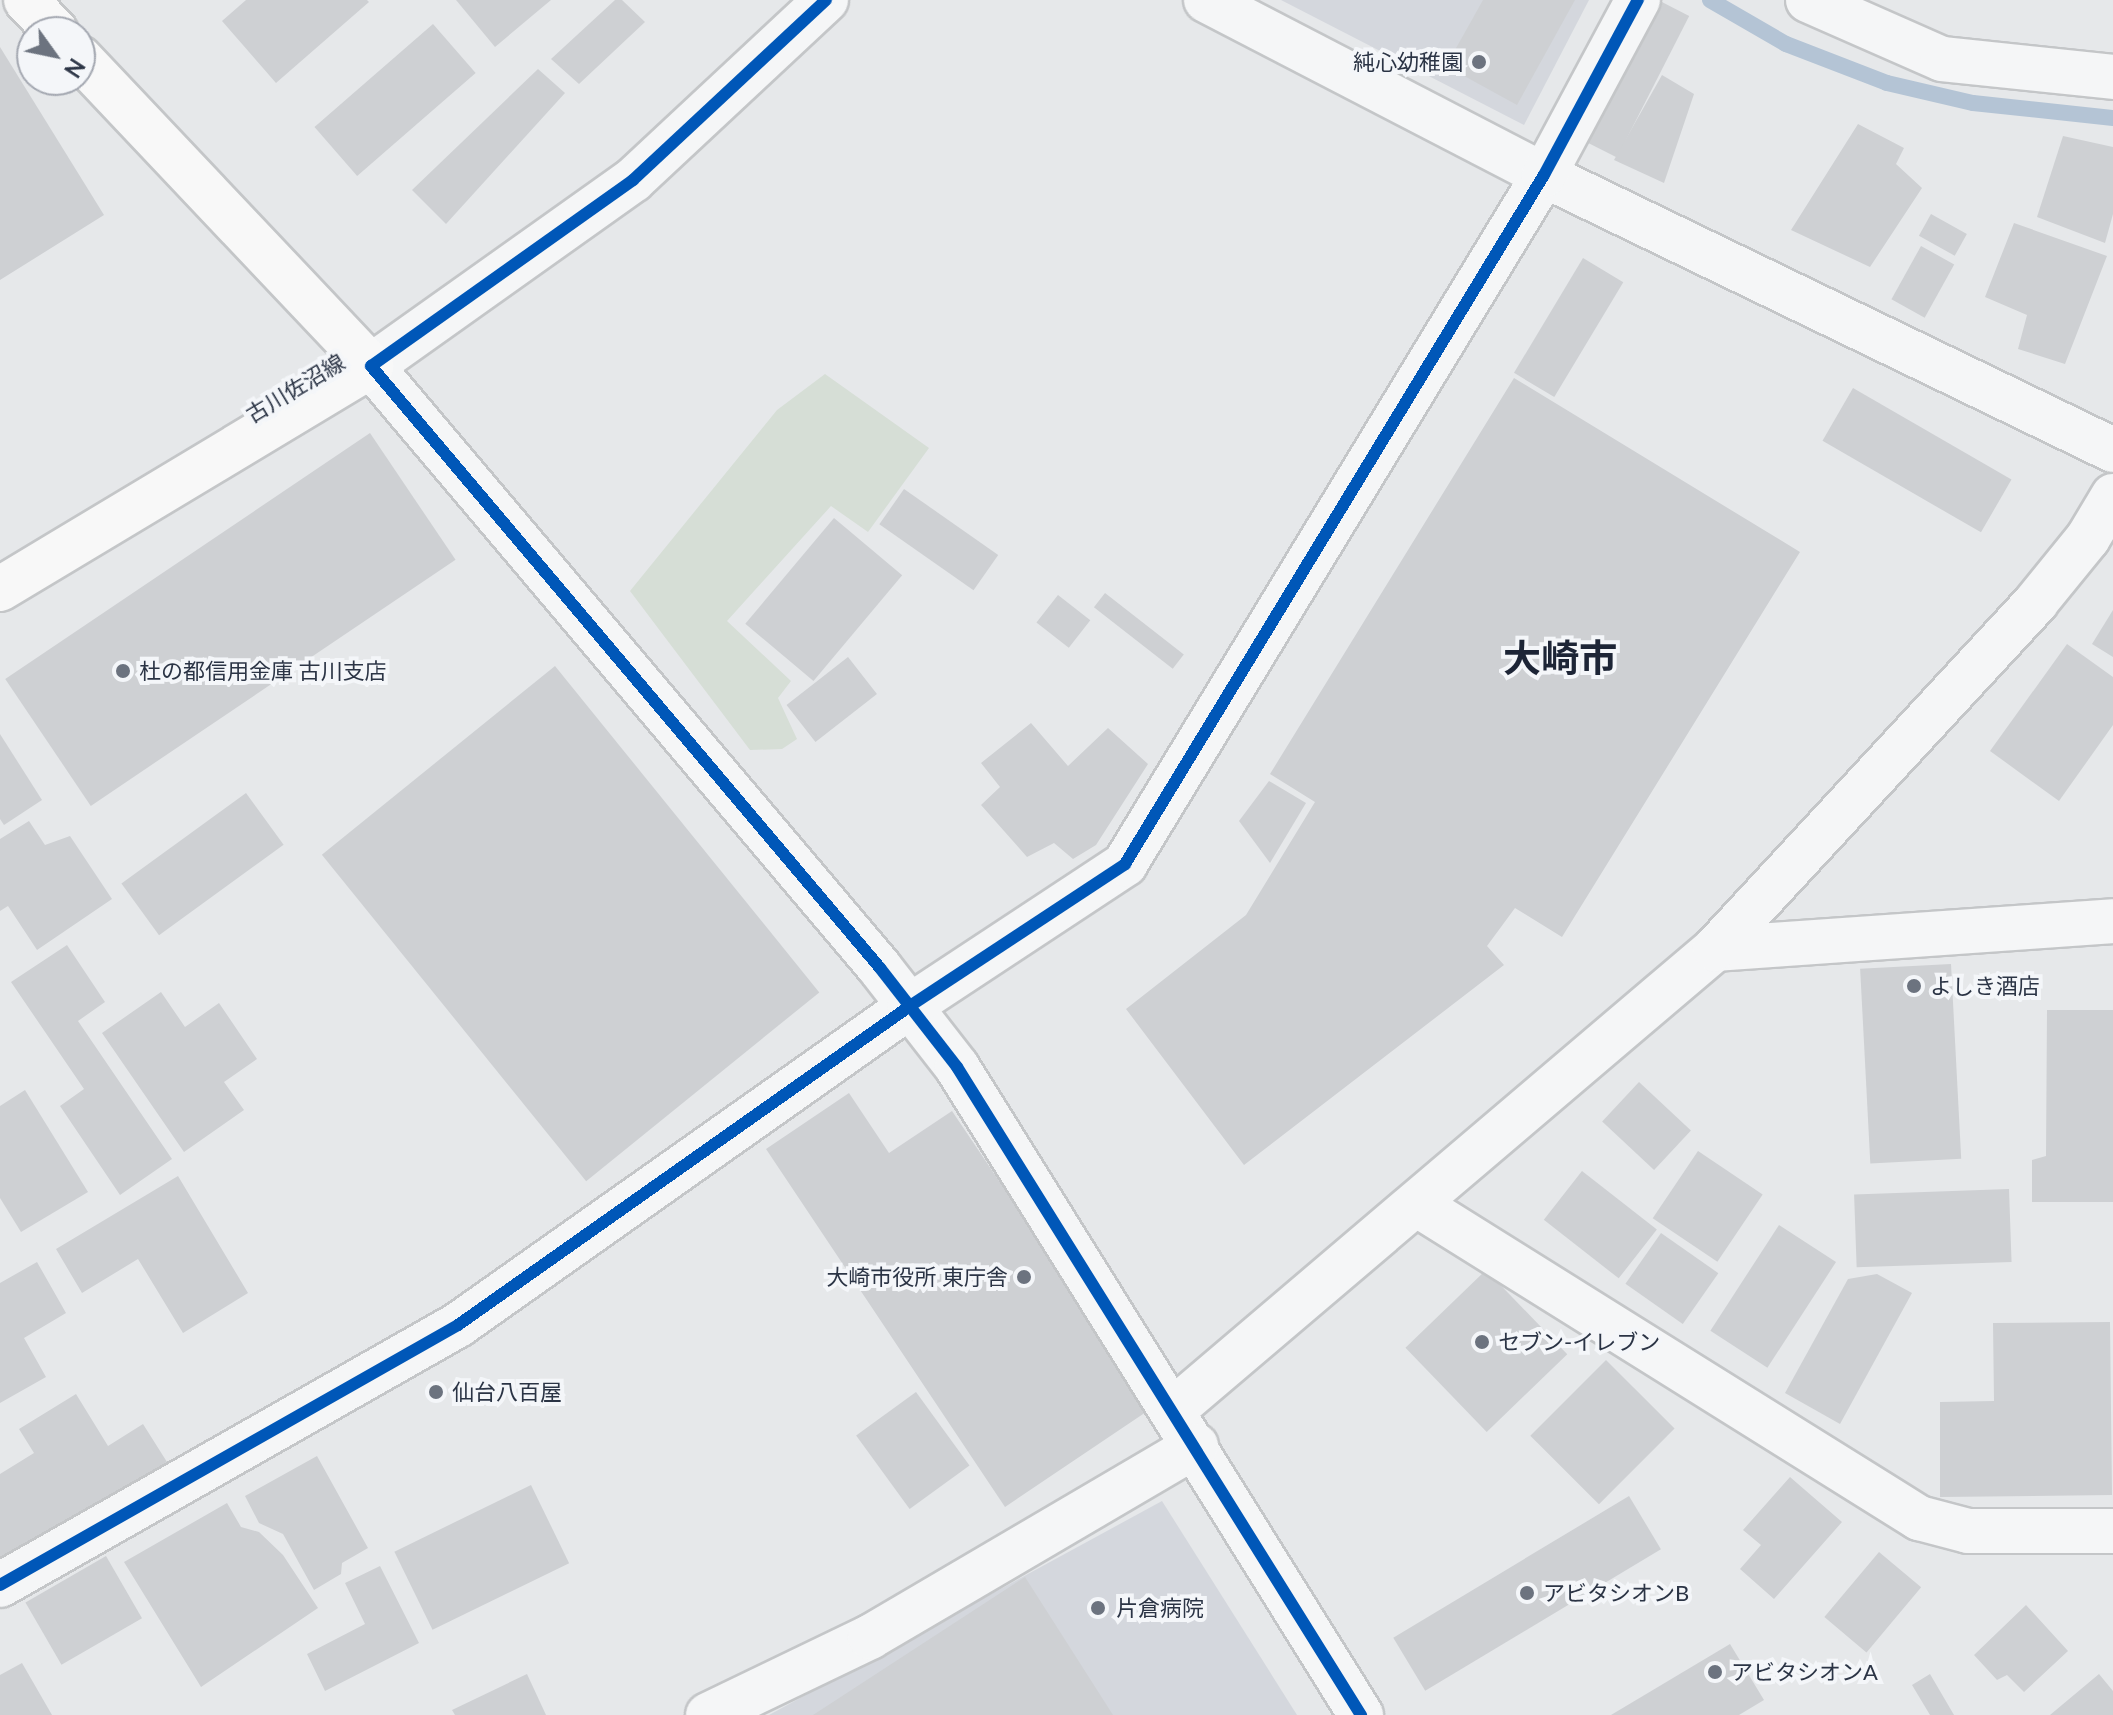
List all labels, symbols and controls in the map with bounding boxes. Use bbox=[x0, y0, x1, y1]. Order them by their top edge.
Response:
north arrow bbox=[16, 16, 96, 96]
place label: 純心幼稚園 bbox=[1353, 49, 1463, 75]
marker: 純心幼稚園 bbox=[1470, 53, 1488, 71]
text: N bbox=[59, 54, 91, 83]
street label: 古川佐沼線 bbox=[241, 348, 349, 428]
district label: 大崎市 bbox=[1503, 635, 1617, 681]
place label: 杜の都信用金庫 古川支店 bbox=[139, 658, 387, 684]
marker: 杜の都信用金庫 古川支店 bbox=[114, 662, 132, 680]
place label: よしき酒店 bbox=[1930, 973, 2040, 999]
marker: よしき酒店 bbox=[1905, 977, 1923, 995]
place label: 大崎市役所 東庁舎 bbox=[826, 1264, 1008, 1290]
marker: 大崎市役所 東庁舎 bbox=[1015, 1268, 1033, 1286]
place label: セブン-イレブン bbox=[1498, 1329, 1660, 1355]
marker: セブン-イレブン bbox=[1473, 1333, 1491, 1351]
place label: 仙台八百屋 bbox=[452, 1379, 562, 1405]
marker: 仙台八百屋 bbox=[427, 1383, 445, 1401]
place label: アビタシオンB bbox=[1543, 1580, 1689, 1606]
marker: アビタシオンB bbox=[1518, 1584, 1536, 1602]
place label: 片倉病院 bbox=[1116, 1595, 1204, 1621]
marker: 片倉病院 bbox=[1087, 1597, 1109, 1619]
place label: アビタシオンA bbox=[1731, 1659, 1878, 1685]
marker: アビタシオンA bbox=[1706, 1663, 1724, 1681]

